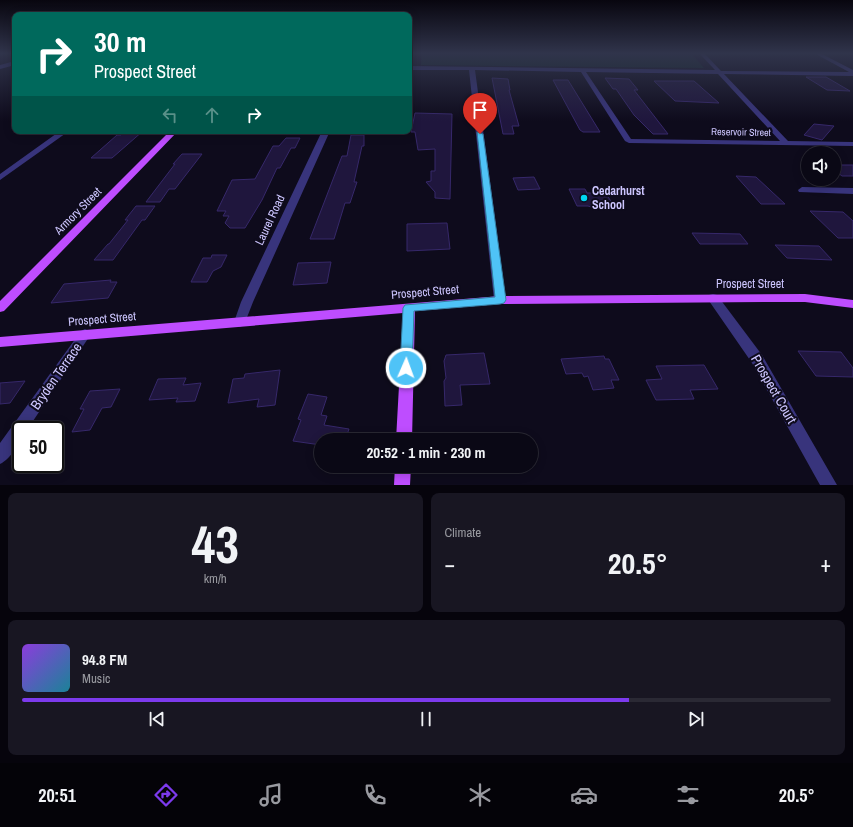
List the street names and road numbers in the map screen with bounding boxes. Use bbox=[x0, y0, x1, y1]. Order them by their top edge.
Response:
street label: Reservoir Street bbox=[711, 125, 772, 139]
street label: Armory Street bbox=[50, 184, 105, 239]
street label: Laurel Road bbox=[251, 192, 289, 248]
street label: Prospect Street bbox=[716, 276, 784, 292]
street label: Prospect Street bbox=[391, 281, 460, 303]
street label: Prospect Street bbox=[68, 308, 137, 330]
street label: Bryden Terrace bbox=[26, 339, 86, 413]
street label: Prospect Court bbox=[747, 351, 801, 427]

